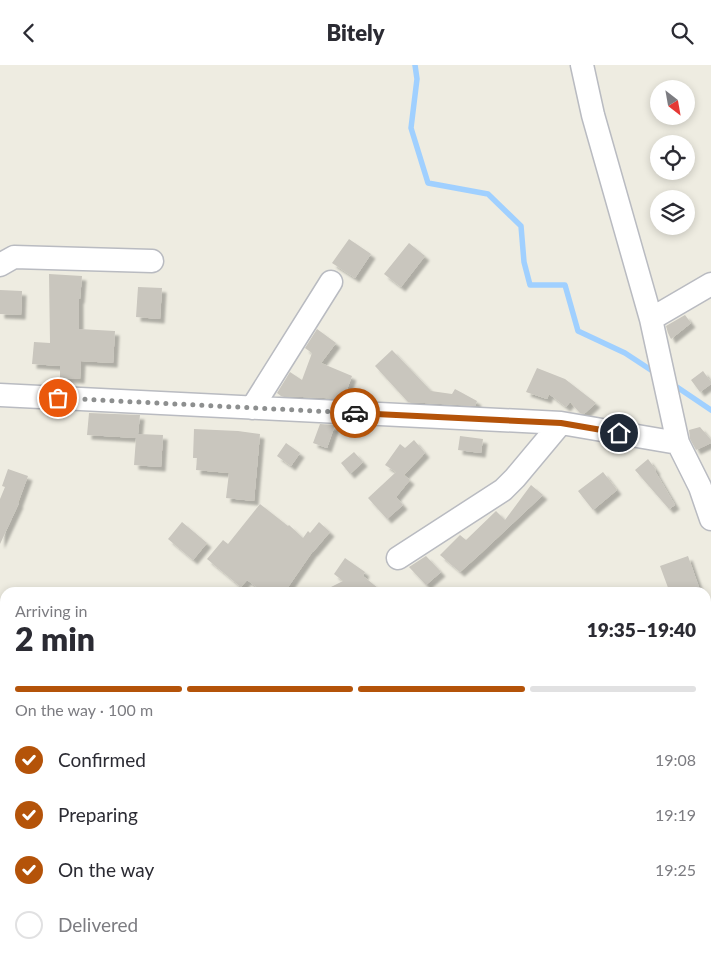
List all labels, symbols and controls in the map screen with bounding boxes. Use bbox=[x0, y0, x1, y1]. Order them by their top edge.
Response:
icon: back bbox=[15, 19, 43, 47]
text: Bitely bbox=[326, 19, 385, 46]
icon: search bbox=[668, 19, 696, 47]
north arrow bbox=[650, 80, 695, 125]
map controls bbox=[650, 80, 695, 235]
button: locate bbox=[650, 135, 695, 180]
button: layers bbox=[650, 190, 695, 235]
pin bbox=[37, 377, 79, 419]
icon: bag bbox=[44, 384, 72, 412]
courier bbox=[330, 388, 380, 438]
icon: car bbox=[341, 399, 369, 427]
pin bbox=[598, 412, 640, 454]
icon: home bbox=[605, 419, 633, 447]
text: Arriving in bbox=[15, 601, 88, 620]
text: 19:35–19:40 bbox=[587, 618, 696, 641]
text: 2 min bbox=[15, 619, 95, 658]
text: On the way · 100 m bbox=[15, 700, 153, 719]
icon: check bbox=[15, 746, 43, 774]
text: Confirmed bbox=[58, 748, 146, 771]
text: 19:08 bbox=[655, 750, 696, 769]
icon: check bbox=[15, 801, 43, 829]
text: Preparing bbox=[58, 803, 138, 826]
text: 19:19 bbox=[655, 805, 696, 824]
icon: check bbox=[15, 856, 43, 884]
text: On the way bbox=[58, 858, 154, 881]
text: 19:25 bbox=[655, 860, 696, 879]
text: Delivered bbox=[58, 913, 138, 936]

